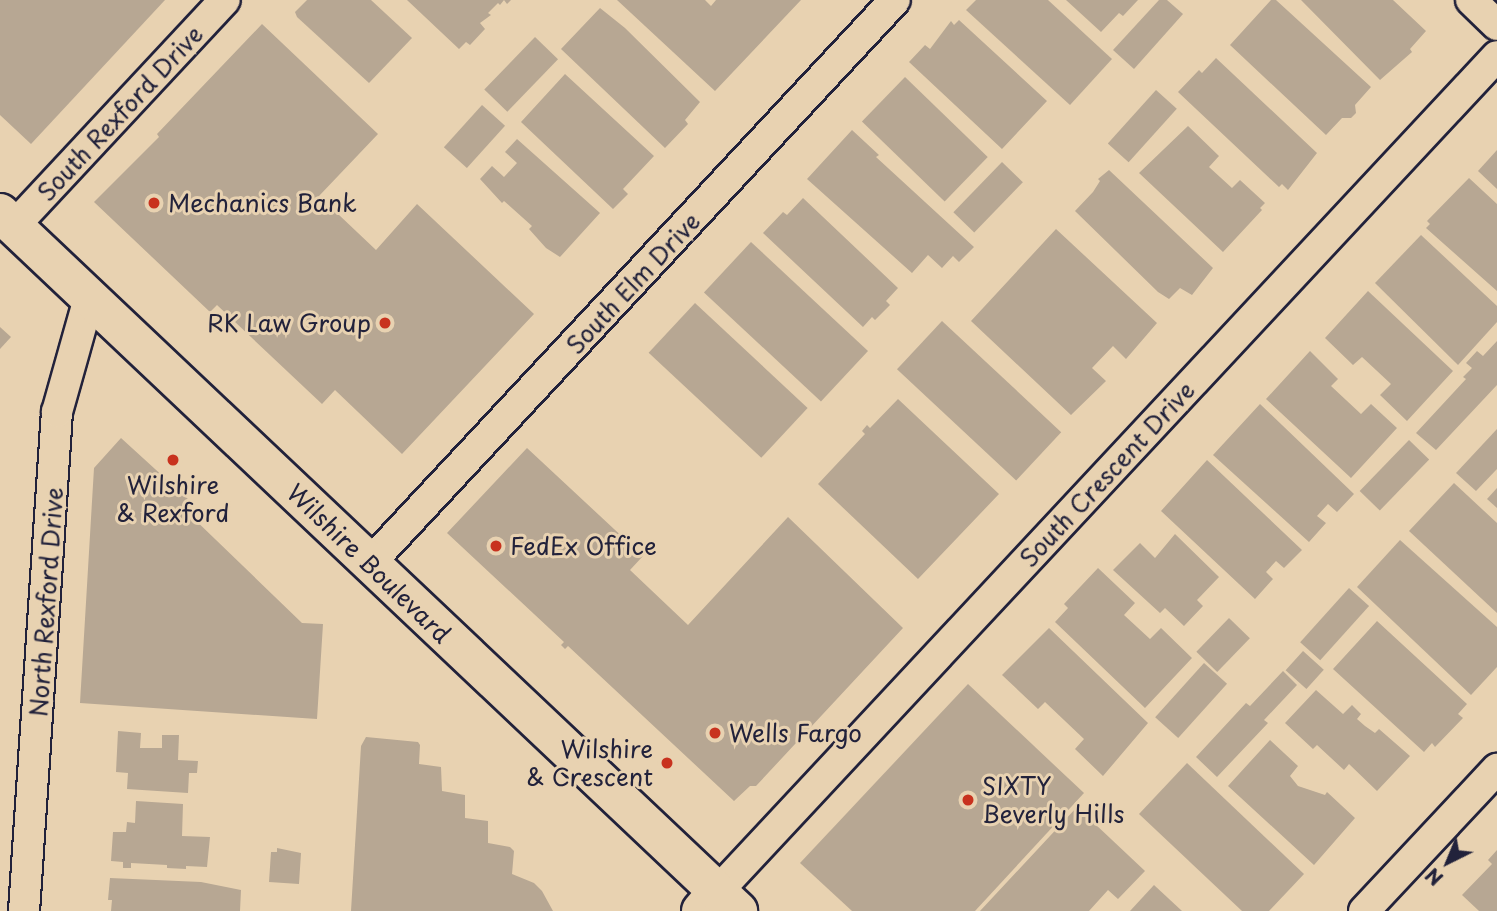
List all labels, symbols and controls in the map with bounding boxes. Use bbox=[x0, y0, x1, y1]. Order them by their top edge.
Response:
street label: South Rexford Drive bbox=[31, 19, 209, 207]
place label: Mechanics Bank bbox=[168, 189, 358, 217]
marker: Mechanics Bank bbox=[146, 195, 162, 211]
street label: South Elm Drive bbox=[559, 205, 707, 361]
place label: RK Law Group bbox=[203, 309, 371, 337]
marker: RK Law Group bbox=[377, 315, 393, 331]
street label: South Crescent Drive bbox=[1013, 375, 1201, 573]
marker: Wilshire & Rexford bbox=[165, 452, 181, 468]
place label: Wilshire & Rexford bbox=[116, 471, 230, 527]
street label: Wilshire Boulevard bbox=[282, 478, 456, 648]
street label: North Rexford Drive bbox=[24, 485, 68, 719]
place label: FedEx Office bbox=[510, 532, 656, 560]
marker: FedEx Office bbox=[488, 538, 504, 554]
place label: Wells Fargo bbox=[729, 719, 864, 747]
marker: Wells Fargo bbox=[707, 725, 723, 741]
place label: Wilshire & Crescent bbox=[526, 735, 653, 791]
marker: Wilshire & Crescent bbox=[659, 755, 675, 771]
place label: SIXTY Beverly Hills bbox=[982, 772, 1126, 828]
marker: SIXTY Beverly Hills bbox=[960, 792, 976, 808]
north arrow bbox=[1413, 827, 1483, 897]
text: N bbox=[1419, 862, 1449, 893]

